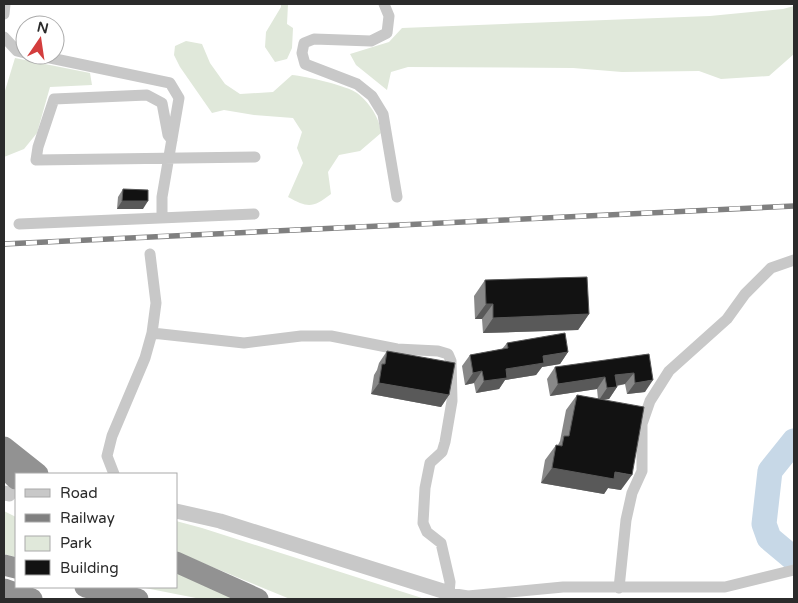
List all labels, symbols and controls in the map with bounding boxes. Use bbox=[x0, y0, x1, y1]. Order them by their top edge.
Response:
north arrow bbox=[15, 15, 65, 65]
text: N bbox=[35, 18, 50, 37]
legend bbox=[15, 473, 178, 588]
text: Road bbox=[60, 484, 98, 502]
text: Railway bbox=[60, 509, 115, 527]
text: Park bbox=[60, 534, 92, 552]
text: Building bbox=[60, 559, 119, 577]

